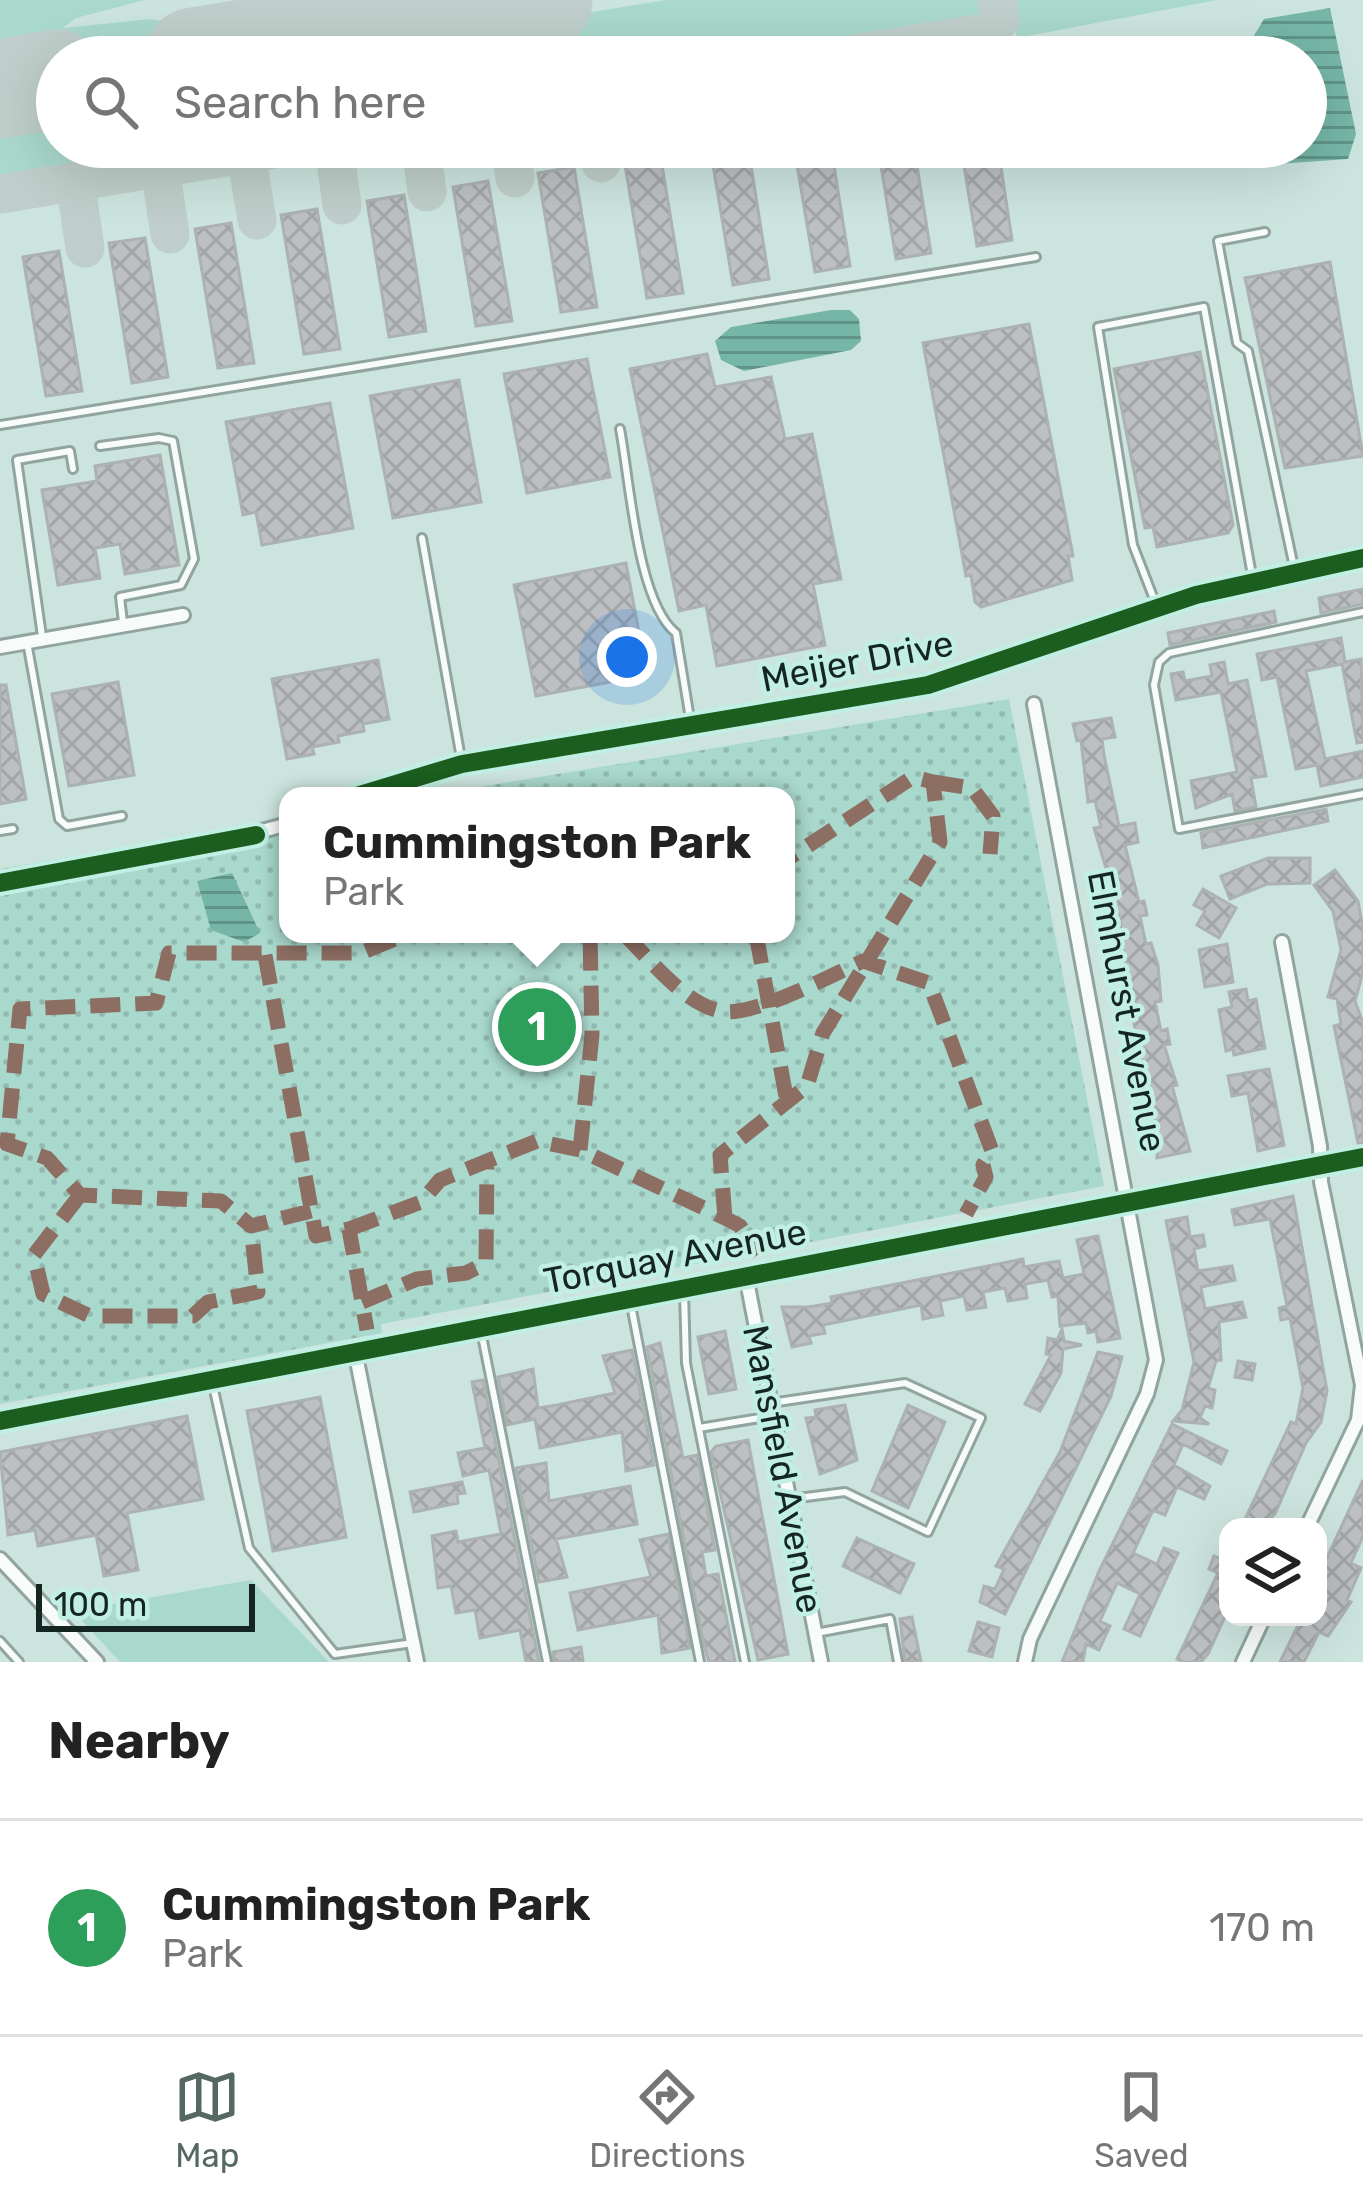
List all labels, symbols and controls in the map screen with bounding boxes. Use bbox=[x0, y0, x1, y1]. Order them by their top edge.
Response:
search box bbox=[36, 36, 1327, 168]
icon: search bbox=[78, 69, 144, 135]
text: Search here bbox=[174, 76, 426, 129]
street label: Meijer Drive bbox=[757, 621, 957, 701]
your location bbox=[597, 627, 657, 687]
popup bbox=[279, 787, 795, 943]
text: Cummingston Park bbox=[323, 816, 751, 869]
street label: Elmhurst Avenue bbox=[1079, 866, 1175, 1156]
text: Park bbox=[323, 869, 404, 915]
pin: 1 bbox=[498, 982, 576, 1072]
street label: Torquay Avenue bbox=[540, 1209, 810, 1303]
street label: Mansfield Avenue bbox=[734, 1321, 832, 1617]
map controls bbox=[1219, 1518, 1327, 1626]
button: layers bbox=[1219, 1518, 1327, 1626]
scale bar bbox=[36, 1578, 255, 1631]
text: 100 m bbox=[54, 1585, 147, 1624]
text: Nearby bbox=[48, 1710, 230, 1771]
text: Cummingston Park bbox=[162, 1878, 590, 1931]
text: 1 bbox=[77, 1905, 97, 1951]
text: 170 m bbox=[1209, 1905, 1315, 1951]
text: Park bbox=[162, 1931, 243, 1977]
tab: Map bbox=[174, 2064, 240, 2175]
tab: Directions bbox=[589, 2064, 746, 2175]
tab: Saved bbox=[1094, 2064, 1189, 2175]

